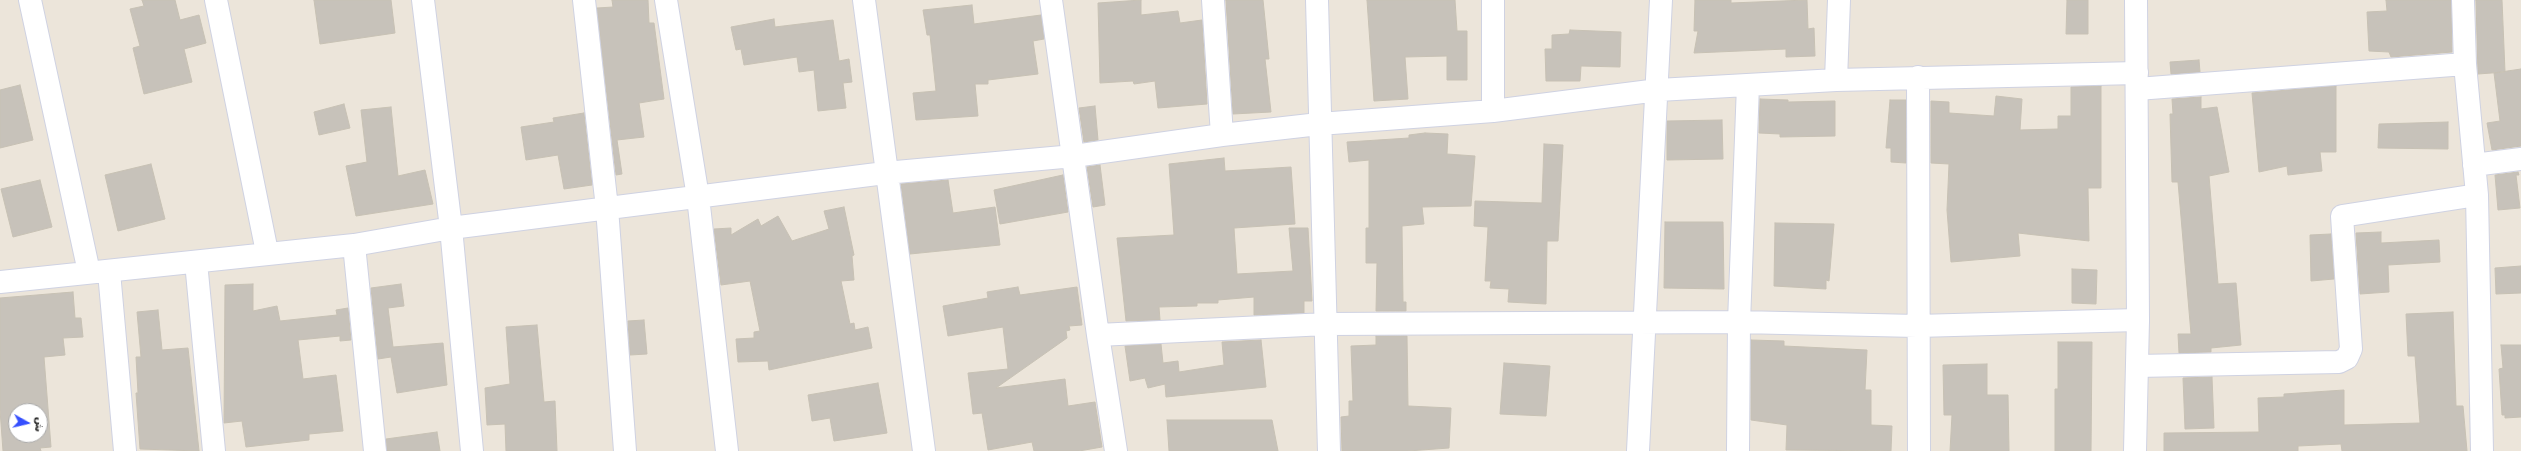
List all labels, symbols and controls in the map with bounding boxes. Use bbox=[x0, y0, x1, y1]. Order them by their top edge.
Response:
north arrow bbox=[8, 403, 48, 443]
text: ش bbox=[32, 416, 47, 433]

